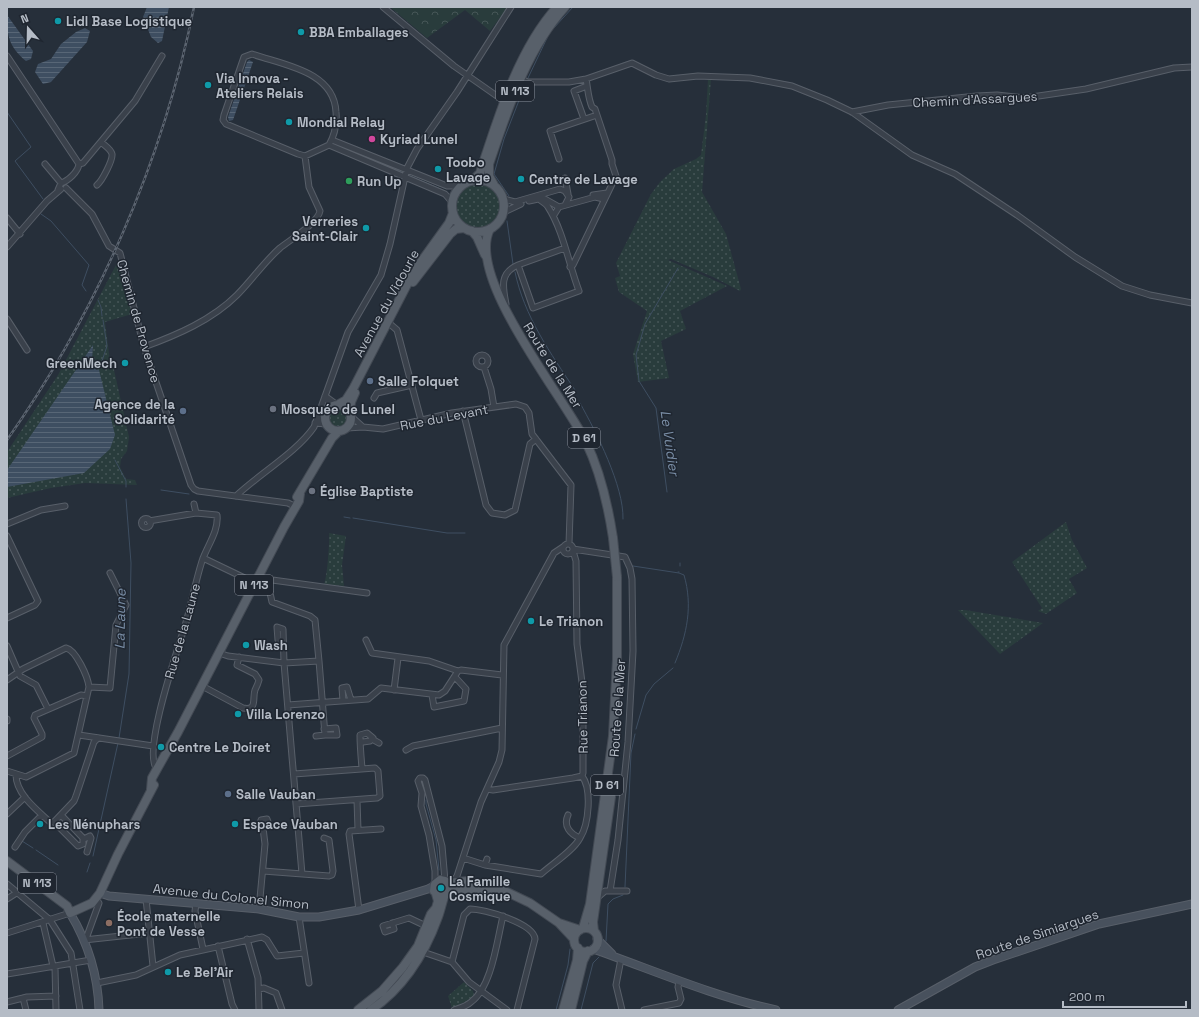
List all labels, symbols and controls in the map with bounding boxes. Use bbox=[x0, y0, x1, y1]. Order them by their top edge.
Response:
north arrow bbox=[8, 8, 48, 48]
text: N bbox=[19, 11, 30, 26]
place label: Lidl Base Logistique bbox=[66, 13, 192, 30]
marker: Lidl Base Logistique bbox=[53, 16, 63, 26]
place label: BBA Emballages bbox=[309, 24, 409, 41]
marker: BBA Emballages bbox=[296, 27, 306, 37]
place label: Via Innova - Ateliers Relais bbox=[216, 70, 304, 102]
marker: Via Innova - Ateliers Relais bbox=[203, 80, 213, 90]
road number: N 113 bbox=[496, 81, 534, 101]
street label: Chemin d'Assargues bbox=[912, 88, 1038, 111]
place label: Mondial Relay bbox=[297, 114, 385, 131]
marker: Mondial Relay bbox=[284, 117, 294, 127]
place label: Kyriad Lunel bbox=[380, 131, 458, 148]
marker: Kyriad Lunel bbox=[367, 134, 377, 144]
place label: Toobo Lavage bbox=[446, 154, 490, 186]
marker: Toobo Lavage bbox=[433, 164, 443, 174]
place label: Centre de Lavage bbox=[529, 171, 638, 188]
place label: Run Up bbox=[357, 173, 402, 190]
marker: Centre de Lavage bbox=[516, 174, 526, 184]
marker: Run Up bbox=[344, 176, 354, 186]
place label: Verreries Saint-Clair bbox=[292, 213, 358, 245]
marker: Verreries Saint-Clair bbox=[361, 223, 371, 233]
street label: Avenue du Vidourle bbox=[350, 247, 423, 360]
street label: Chemin de Provence bbox=[113, 258, 164, 385]
street label: Route de la Mer bbox=[519, 319, 586, 412]
place label: GreenMech bbox=[46, 355, 117, 372]
marker: GreenMech bbox=[120, 358, 130, 368]
place label: Salle Folquet bbox=[378, 373, 459, 390]
marker: Salle Folquet bbox=[365, 376, 375, 386]
place label: Agence de la Solidarité bbox=[94, 396, 175, 428]
place label: Mosquée de Lunel bbox=[281, 401, 395, 418]
street label: Rue du Levant bbox=[399, 401, 490, 434]
marker: Mosquée de Lunel bbox=[268, 404, 278, 414]
marker: Agence de la Solidarité bbox=[178, 406, 188, 416]
water label: Le Vuidier bbox=[657, 409, 684, 479]
road number: D 61 bbox=[568, 428, 600, 448]
place label: Église Baptiste bbox=[320, 483, 414, 500]
marker: Église Baptiste bbox=[307, 486, 317, 496]
road number: N 113 bbox=[235, 575, 273, 595]
street label: Rue de la Laune bbox=[161, 581, 204, 681]
water label: La Laune bbox=[110, 588, 130, 649]
place label: Le Trianon bbox=[539, 613, 603, 630]
marker: Le Trianon bbox=[526, 616, 536, 626]
place label: Wash bbox=[254, 637, 288, 654]
marker: Wash bbox=[241, 640, 251, 650]
street label: Route de la Mer bbox=[606, 658, 629, 758]
street label: Rue Trianon bbox=[573, 680, 592, 754]
place label: Villa Lorenzo bbox=[246, 706, 325, 723]
marker: Villa Lorenzo bbox=[233, 709, 243, 719]
place label: Centre Le Doiret bbox=[169, 739, 270, 756]
marker: Centre Le Doiret bbox=[156, 742, 166, 752]
road number: D 61 bbox=[591, 775, 623, 795]
place label: Salle Vauban bbox=[236, 786, 316, 803]
marker: Salle Vauban bbox=[223, 789, 233, 799]
place label: Les Nénuphars bbox=[48, 816, 141, 833]
place label: Espace Vauban bbox=[243, 816, 338, 833]
marker: Les Nénuphars bbox=[35, 819, 45, 829]
marker: Espace Vauban bbox=[230, 819, 240, 829]
road number: N 113 bbox=[18, 873, 56, 893]
place label: La Famille Cosmique bbox=[449, 873, 511, 905]
street label: Avenue du Colonel Simon bbox=[152, 880, 310, 913]
marker: La Famille Cosmique bbox=[436, 883, 446, 893]
street label: Route de Simiargues bbox=[973, 905, 1101, 963]
place label: École maternelle Pont de Vesse bbox=[117, 908, 220, 940]
marker: École maternelle Pont de Vesse bbox=[104, 918, 114, 928]
place label: Le Bel'Air bbox=[176, 964, 233, 981]
marker: Le Bel'Air bbox=[163, 967, 173, 977]
scale bar bbox=[1063, 983, 1186, 1009]
text: 200 m bbox=[1069, 989, 1105, 1005]

